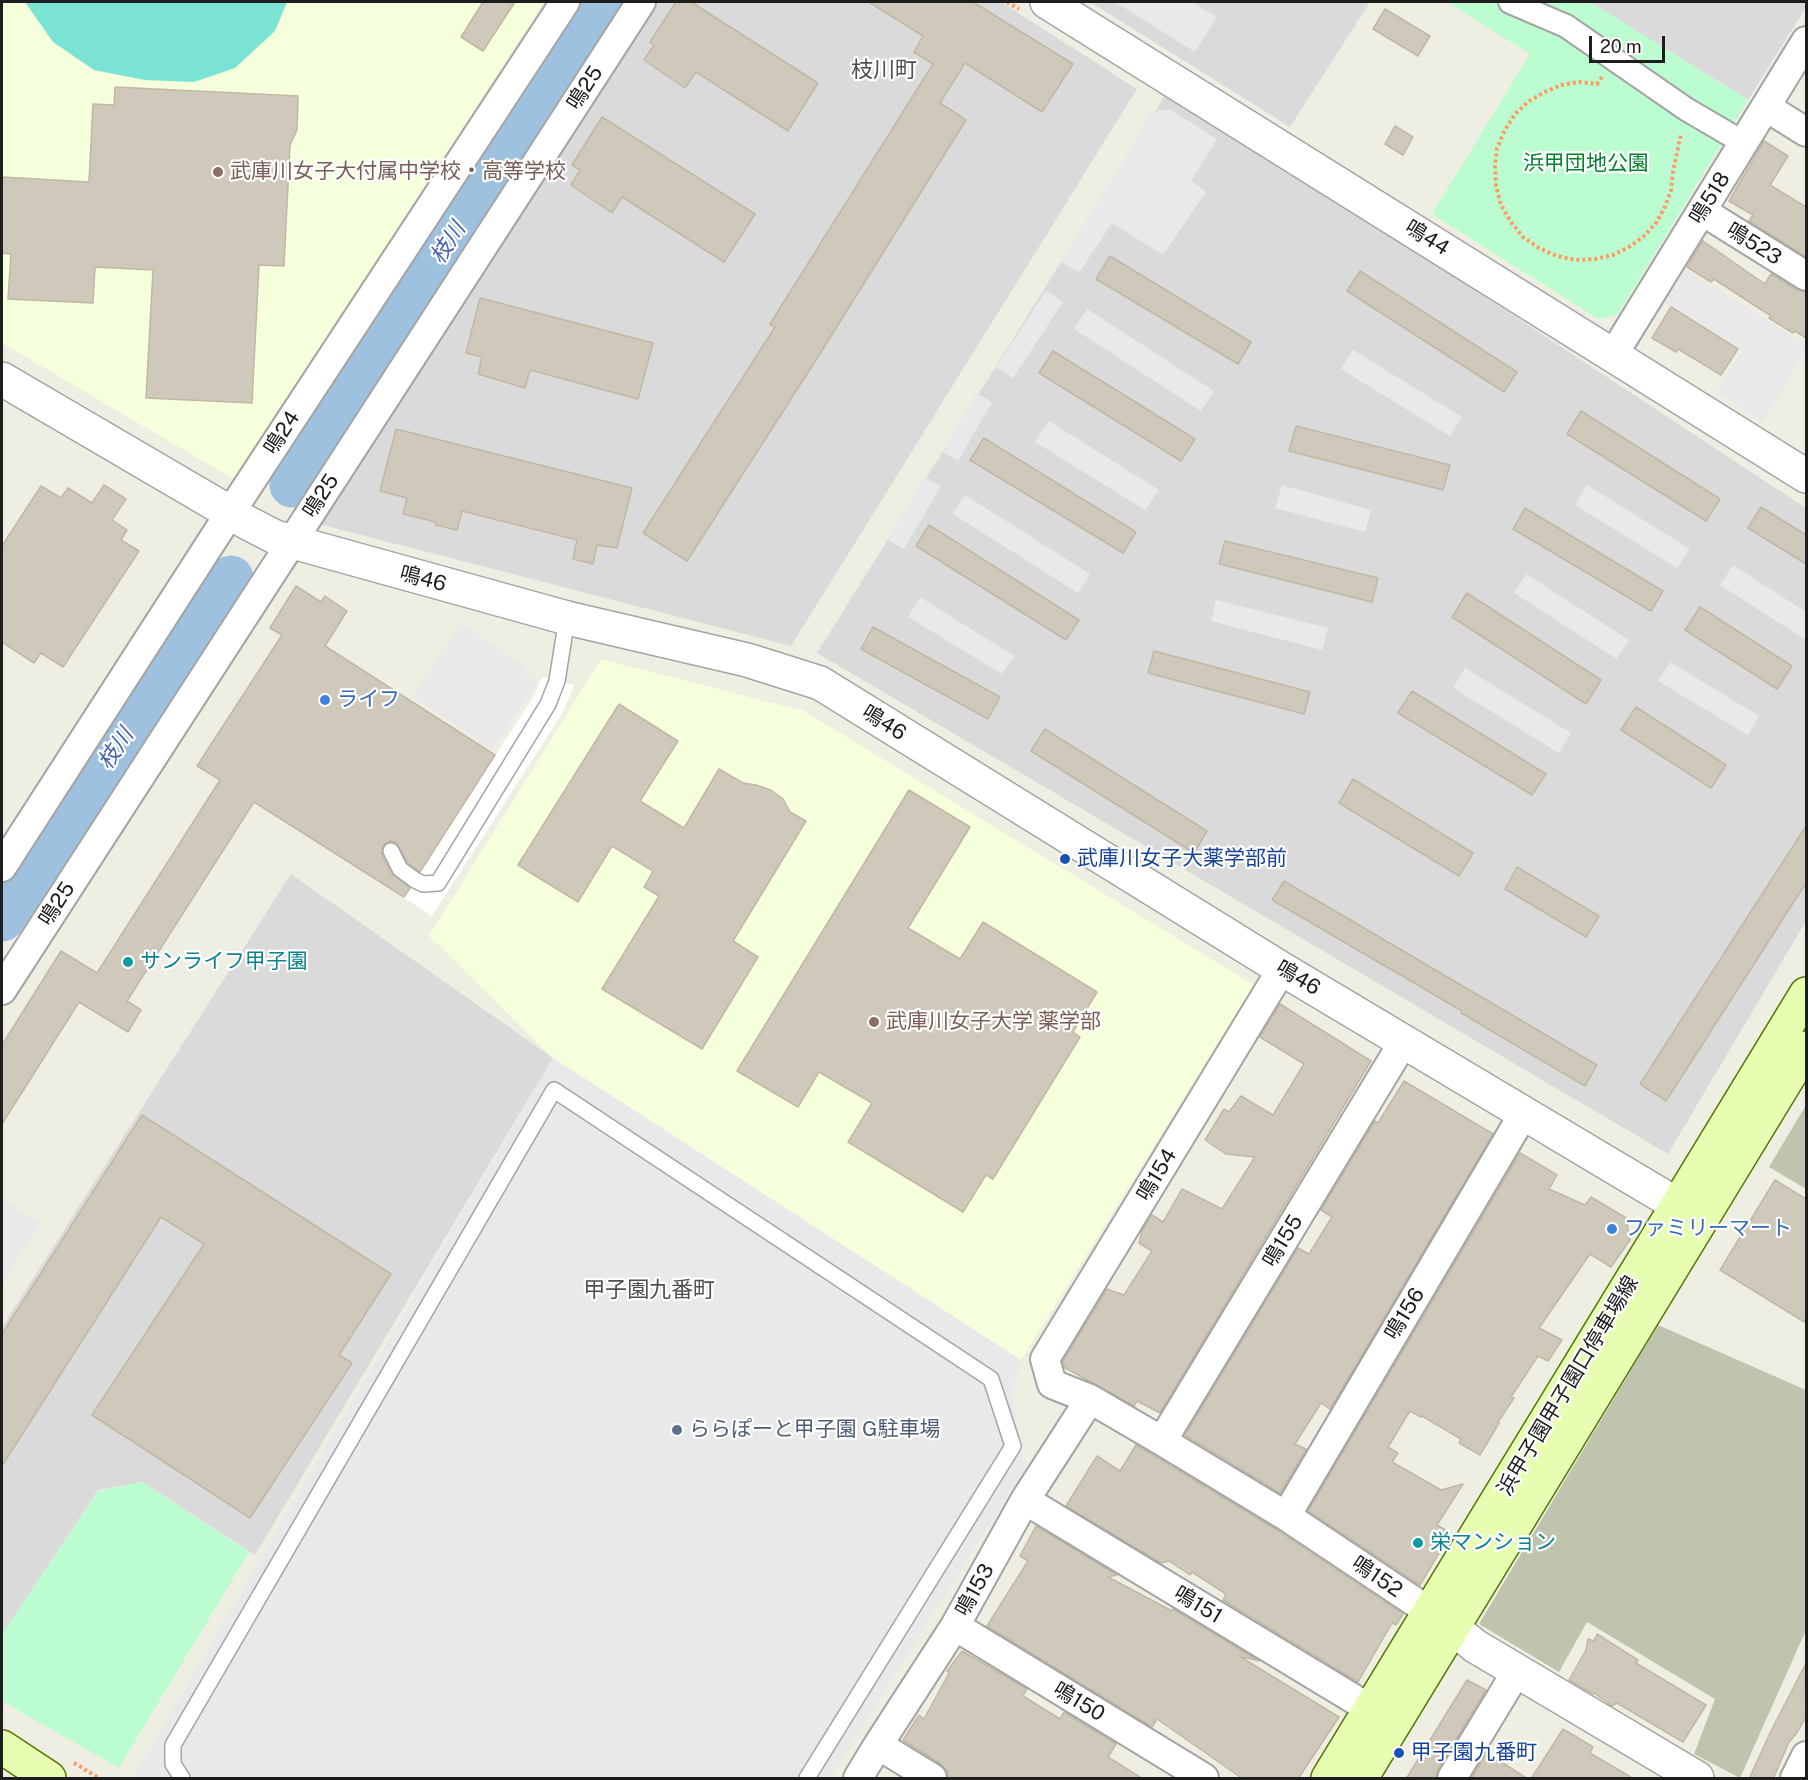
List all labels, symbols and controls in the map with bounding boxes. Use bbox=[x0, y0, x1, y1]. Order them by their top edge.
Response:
scale bar bbox=[1592, 24, 1668, 62]
text: 20 m bbox=[1600, 36, 1642, 57]
district label: 枝川町 bbox=[851, 57, 917, 83]
street label: 鳴25 bbox=[562, 61, 608, 115]
park label: 浜甲団地公園 bbox=[1523, 151, 1649, 177]
place label: 武庫川女子大付属中学校・高等学校 bbox=[230, 159, 566, 185]
marker: 武庫川女子大付属中学校・高等学校 bbox=[211, 165, 225, 179]
street label: 鳴518 bbox=[1684, 167, 1736, 229]
street label: 鳴44 bbox=[1400, 215, 1454, 261]
water label: 枝川 bbox=[425, 217, 471, 269]
street label: 鳴523 bbox=[1722, 217, 1786, 271]
street label: 鳴24 bbox=[259, 407, 305, 459]
street label: 鳴25 bbox=[298, 469, 344, 523]
street label: 鳴46 bbox=[397, 561, 449, 597]
place label: ライフ bbox=[337, 687, 400, 713]
marker: ライフ bbox=[318, 693, 332, 707]
street label: 鳴46 bbox=[857, 700, 911, 746]
water label: 枝川 bbox=[93, 723, 139, 775]
place label: 武庫川女子大薬学部前 bbox=[1077, 846, 1287, 872]
marker: 武庫川女子大薬学部前 bbox=[1058, 852, 1072, 866]
street label: 鳴25 bbox=[34, 877, 80, 931]
place label: サンライフ甲子園 bbox=[140, 949, 308, 975]
marker: サンライフ甲子園 bbox=[121, 955, 135, 969]
street label: 鳴46 bbox=[1271, 955, 1325, 1001]
place label: 武庫川女子大学 薬学部 bbox=[886, 1009, 1101, 1035]
marker: 武庫川女子大学 薬学部 bbox=[867, 1015, 881, 1029]
street label: 鳴154 bbox=[1132, 1144, 1182, 1206]
street label: 鳴155 bbox=[1258, 1210, 1308, 1272]
place label: ファミリーマート bbox=[1624, 1216, 1792, 1242]
marker: ファミリーマート bbox=[1605, 1222, 1619, 1236]
street label: 浜甲子園甲子園口停車場線 bbox=[1492, 1272, 1644, 1500]
district label: 甲子園九番町 bbox=[583, 1277, 715, 1303]
street label: 鳴156 bbox=[1380, 1283, 1430, 1345]
place label: ららぽーと甲子園 G駐車場 bbox=[689, 1417, 940, 1443]
marker: ららぽーと甲子園 G駐車場 bbox=[670, 1423, 684, 1437]
place label: 栄マンション bbox=[1430, 1530, 1556, 1556]
marker: 栄マンション bbox=[1411, 1536, 1425, 1550]
street label: 鳴152 bbox=[1347, 1551, 1407, 1603]
street label: 鳴153 bbox=[950, 1559, 1000, 1621]
street label: 鳴151 bbox=[1169, 1581, 1227, 1629]
street label: 鳴150 bbox=[1049, 1677, 1109, 1727]
place label: 甲子園九番町 bbox=[1411, 1740, 1537, 1766]
marker: 甲子園九番町 bbox=[1392, 1746, 1406, 1760]

